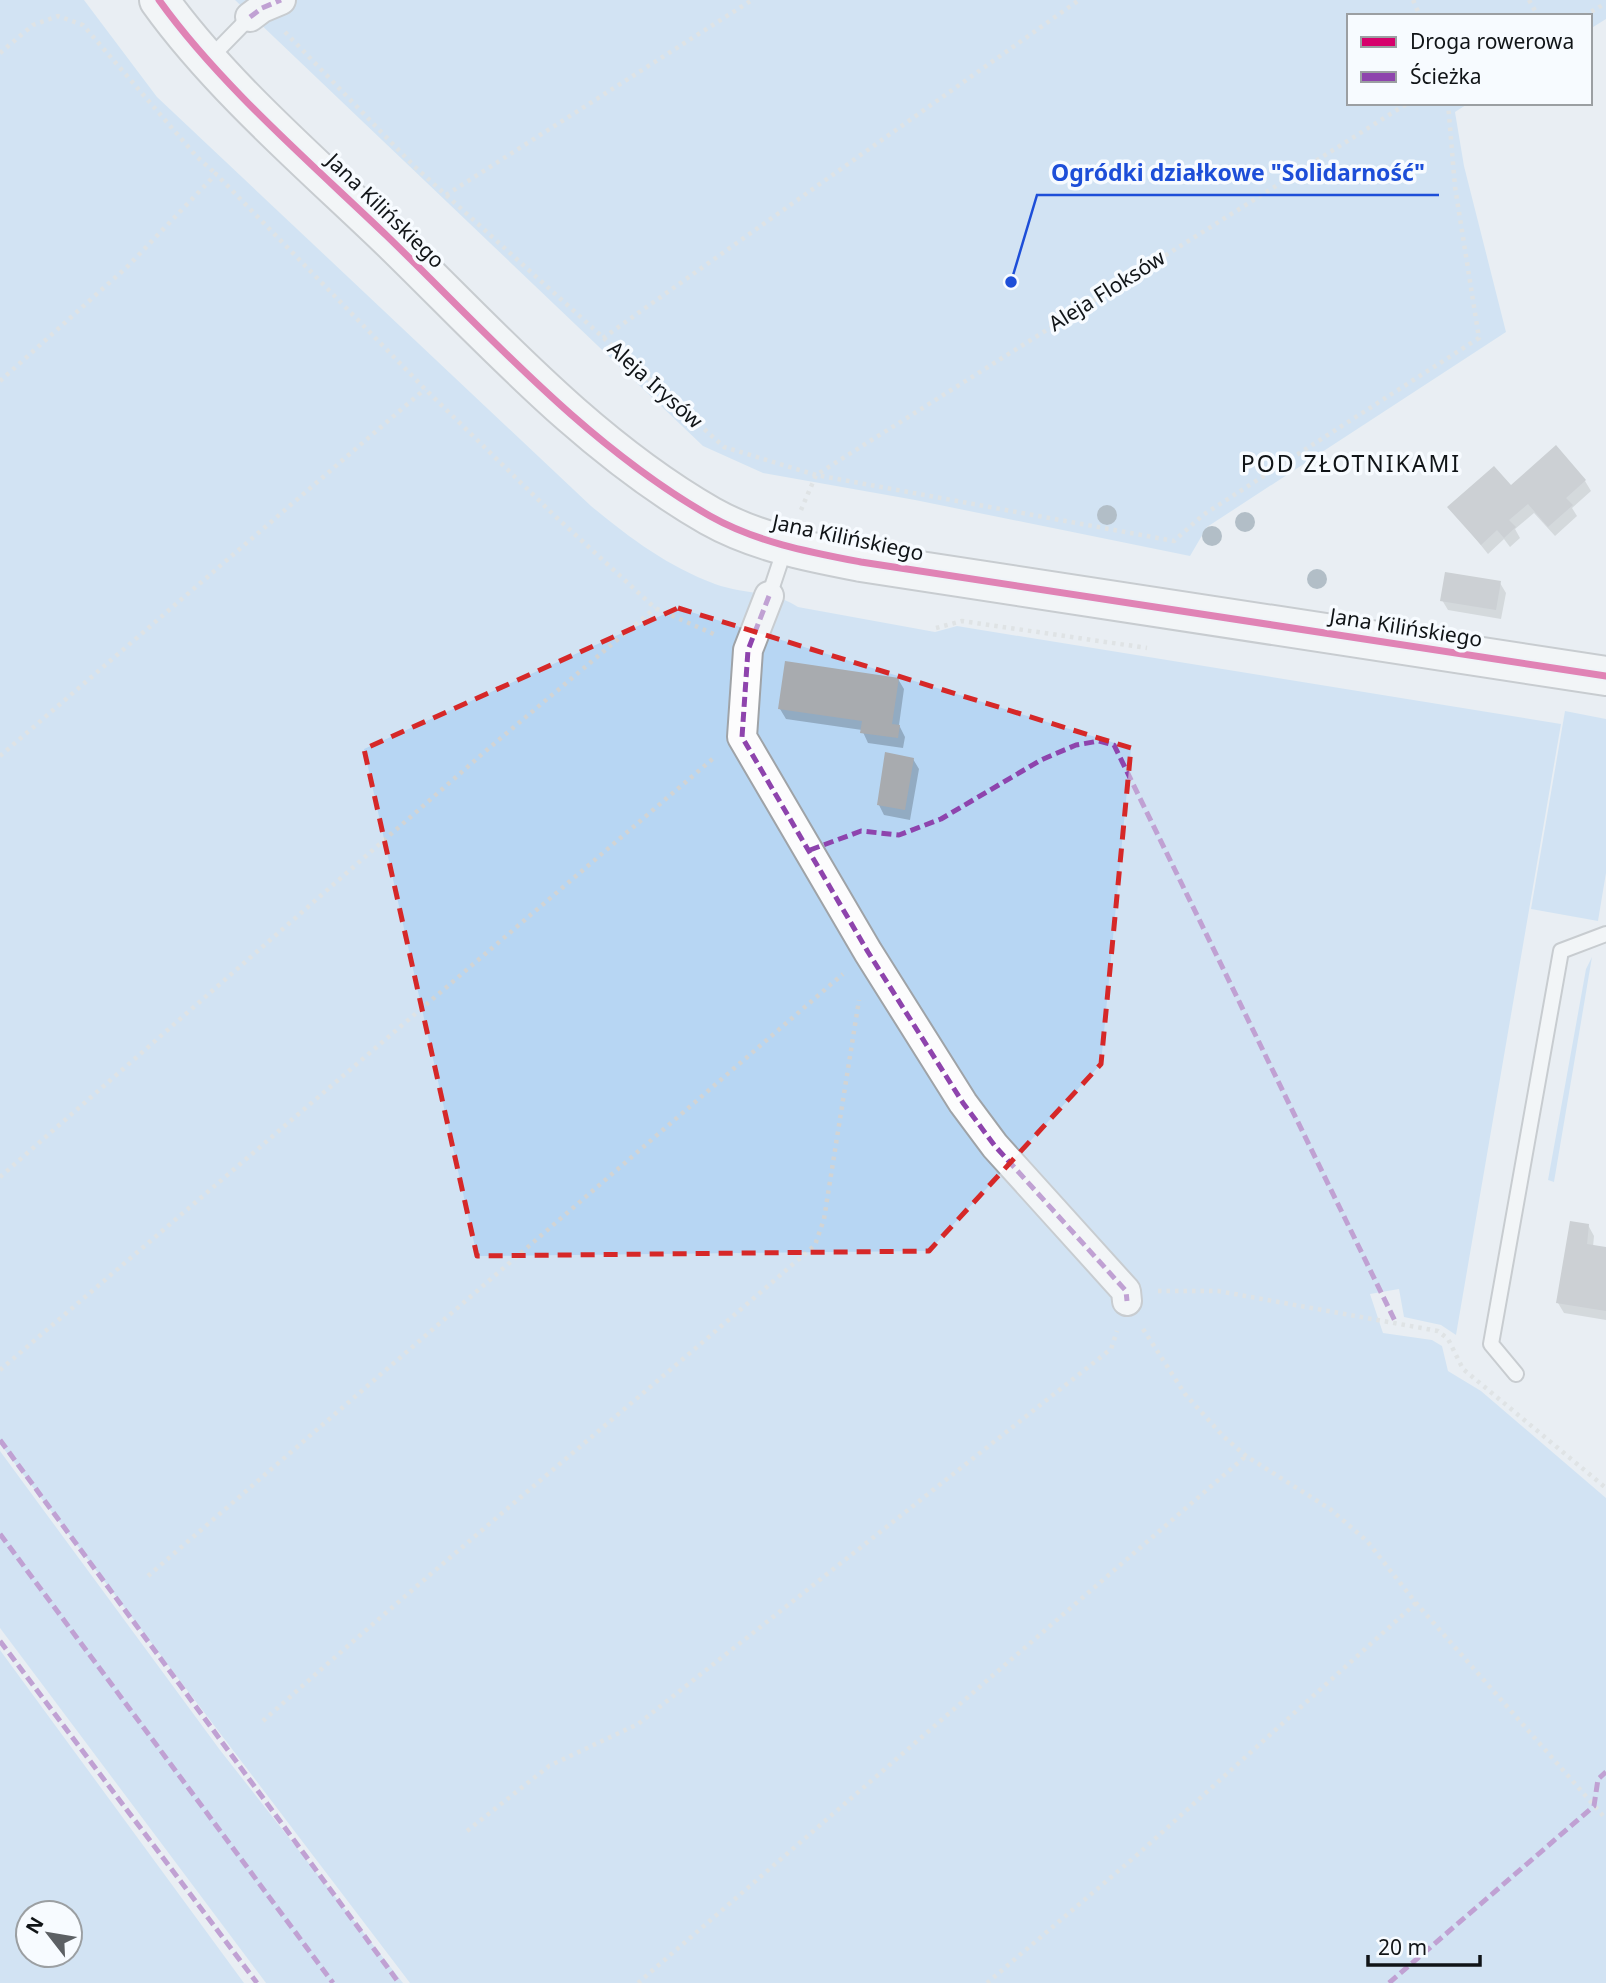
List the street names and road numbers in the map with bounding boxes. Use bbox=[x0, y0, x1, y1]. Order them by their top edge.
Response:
street label: Jana Kilińskiego bbox=[319, 145, 451, 274]
street label: Aleja Floksów bbox=[1043, 243, 1170, 337]
street label: Aleja Irysów bbox=[602, 334, 710, 435]
street label: Jana Kilińskiego bbox=[768, 507, 926, 567]
street label: Jana Kilińskiego bbox=[1326, 601, 1484, 653]

